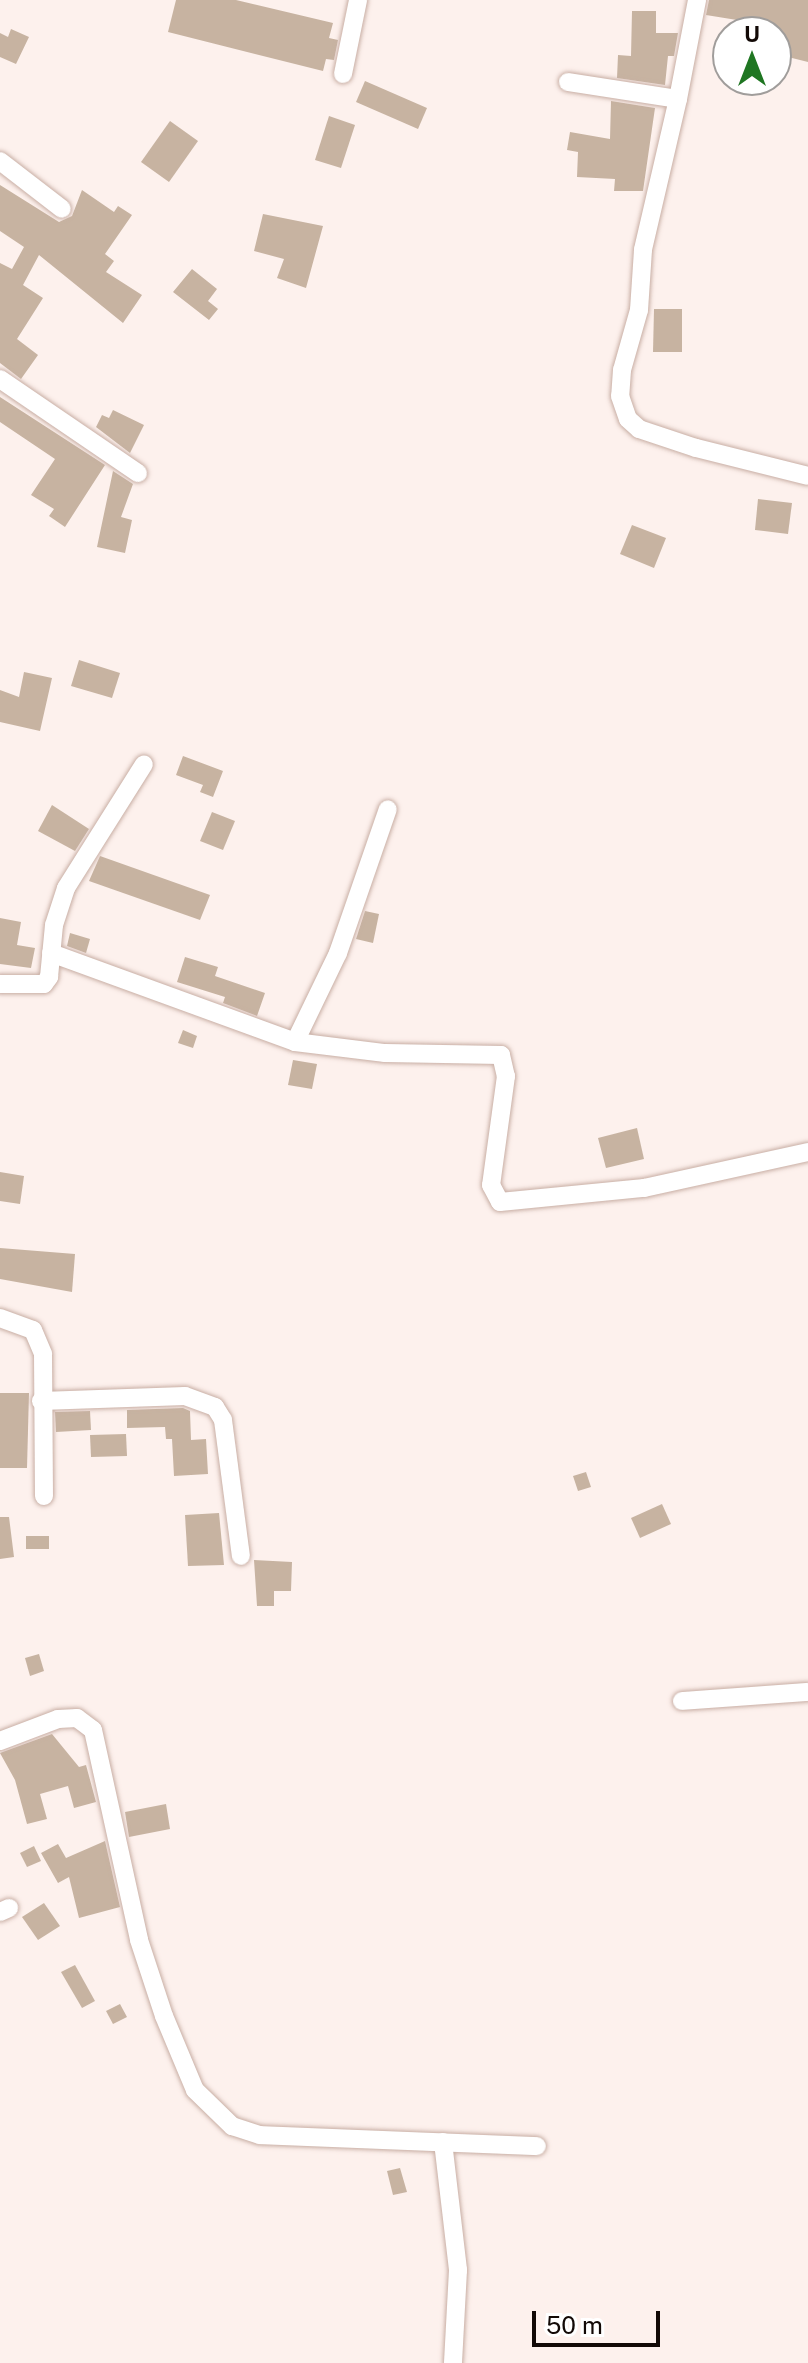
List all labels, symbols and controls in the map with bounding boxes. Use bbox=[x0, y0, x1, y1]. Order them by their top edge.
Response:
north arrow bbox=[712, 16, 792, 96]
text: U bbox=[744, 21, 760, 47]
scale bar bbox=[536, 2295, 664, 2345]
text: 50 m bbox=[546, 2311, 603, 2339]

